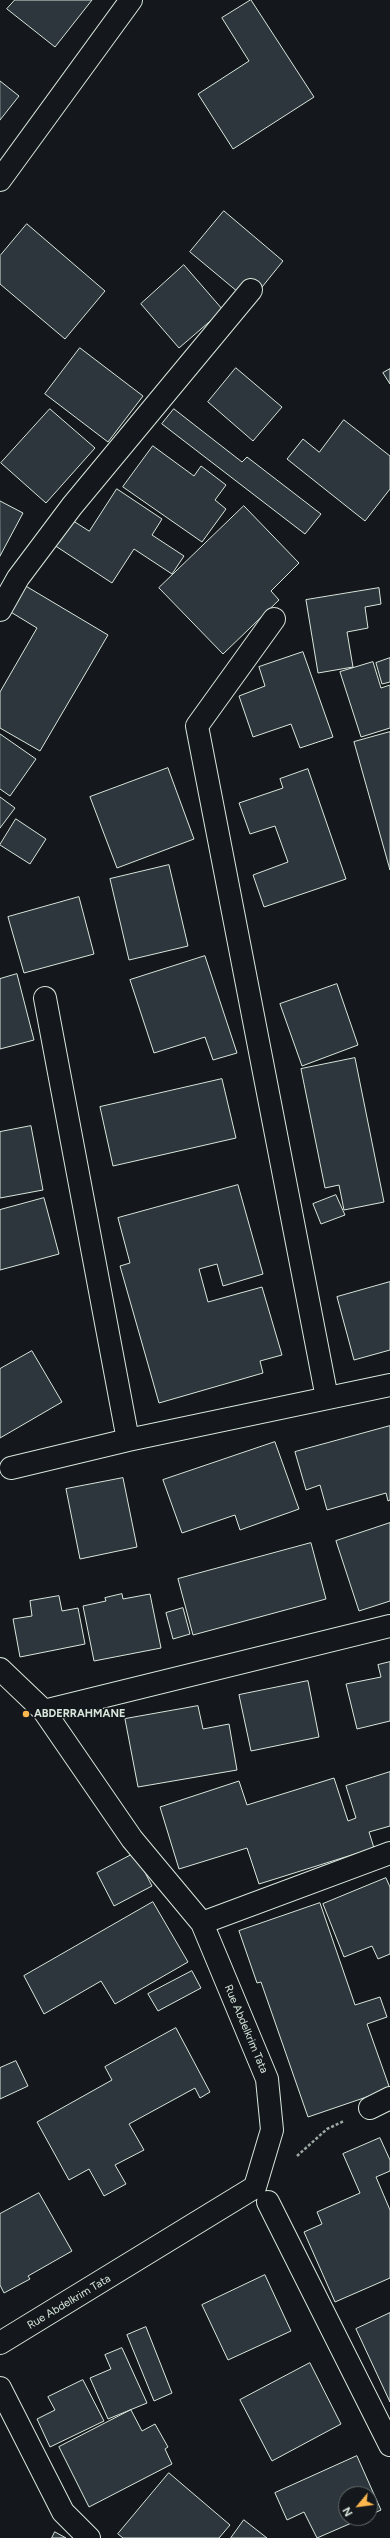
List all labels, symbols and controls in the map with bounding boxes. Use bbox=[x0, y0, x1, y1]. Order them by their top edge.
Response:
place label: ABDERRAHMANE bbox=[34, 1707, 125, 1721]
marker: ABDERRAHMANE bbox=[21, 1709, 31, 1719]
street label: Rue Abdelkrim Tata bbox=[221, 1983, 271, 2075]
street label: Rue Abdelkrim Tata bbox=[25, 2272, 113, 2332]
north arrow bbox=[338, 2486, 378, 2526]
text: N bbox=[340, 2505, 356, 2518]

